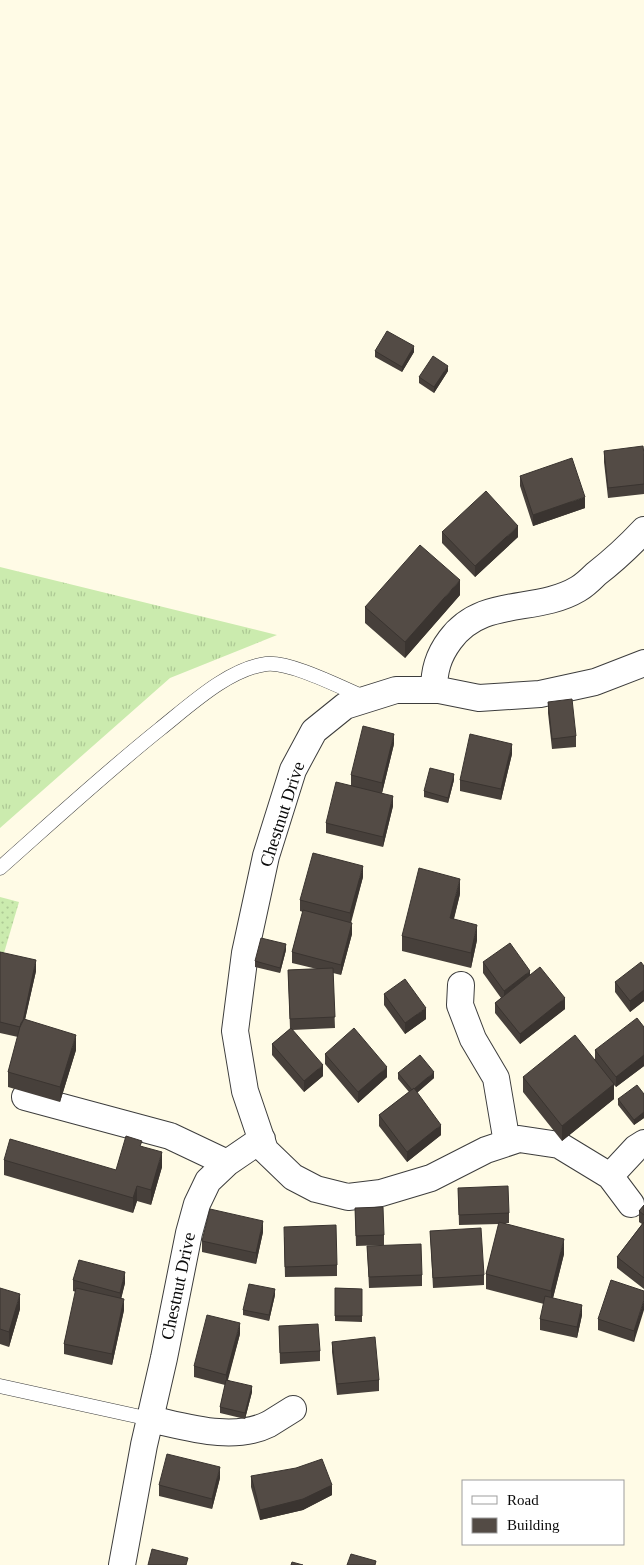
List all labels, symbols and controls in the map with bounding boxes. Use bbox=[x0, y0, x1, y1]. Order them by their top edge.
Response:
street label: Chestnut Drive bbox=[256, 759, 308, 869]
street label: Chestnut Drive bbox=[157, 1230, 199, 1342]
legend bbox=[462, 1480, 624, 1545]
text: Road bbox=[507, 1492, 539, 1508]
text: Building bbox=[507, 1517, 560, 1533]

